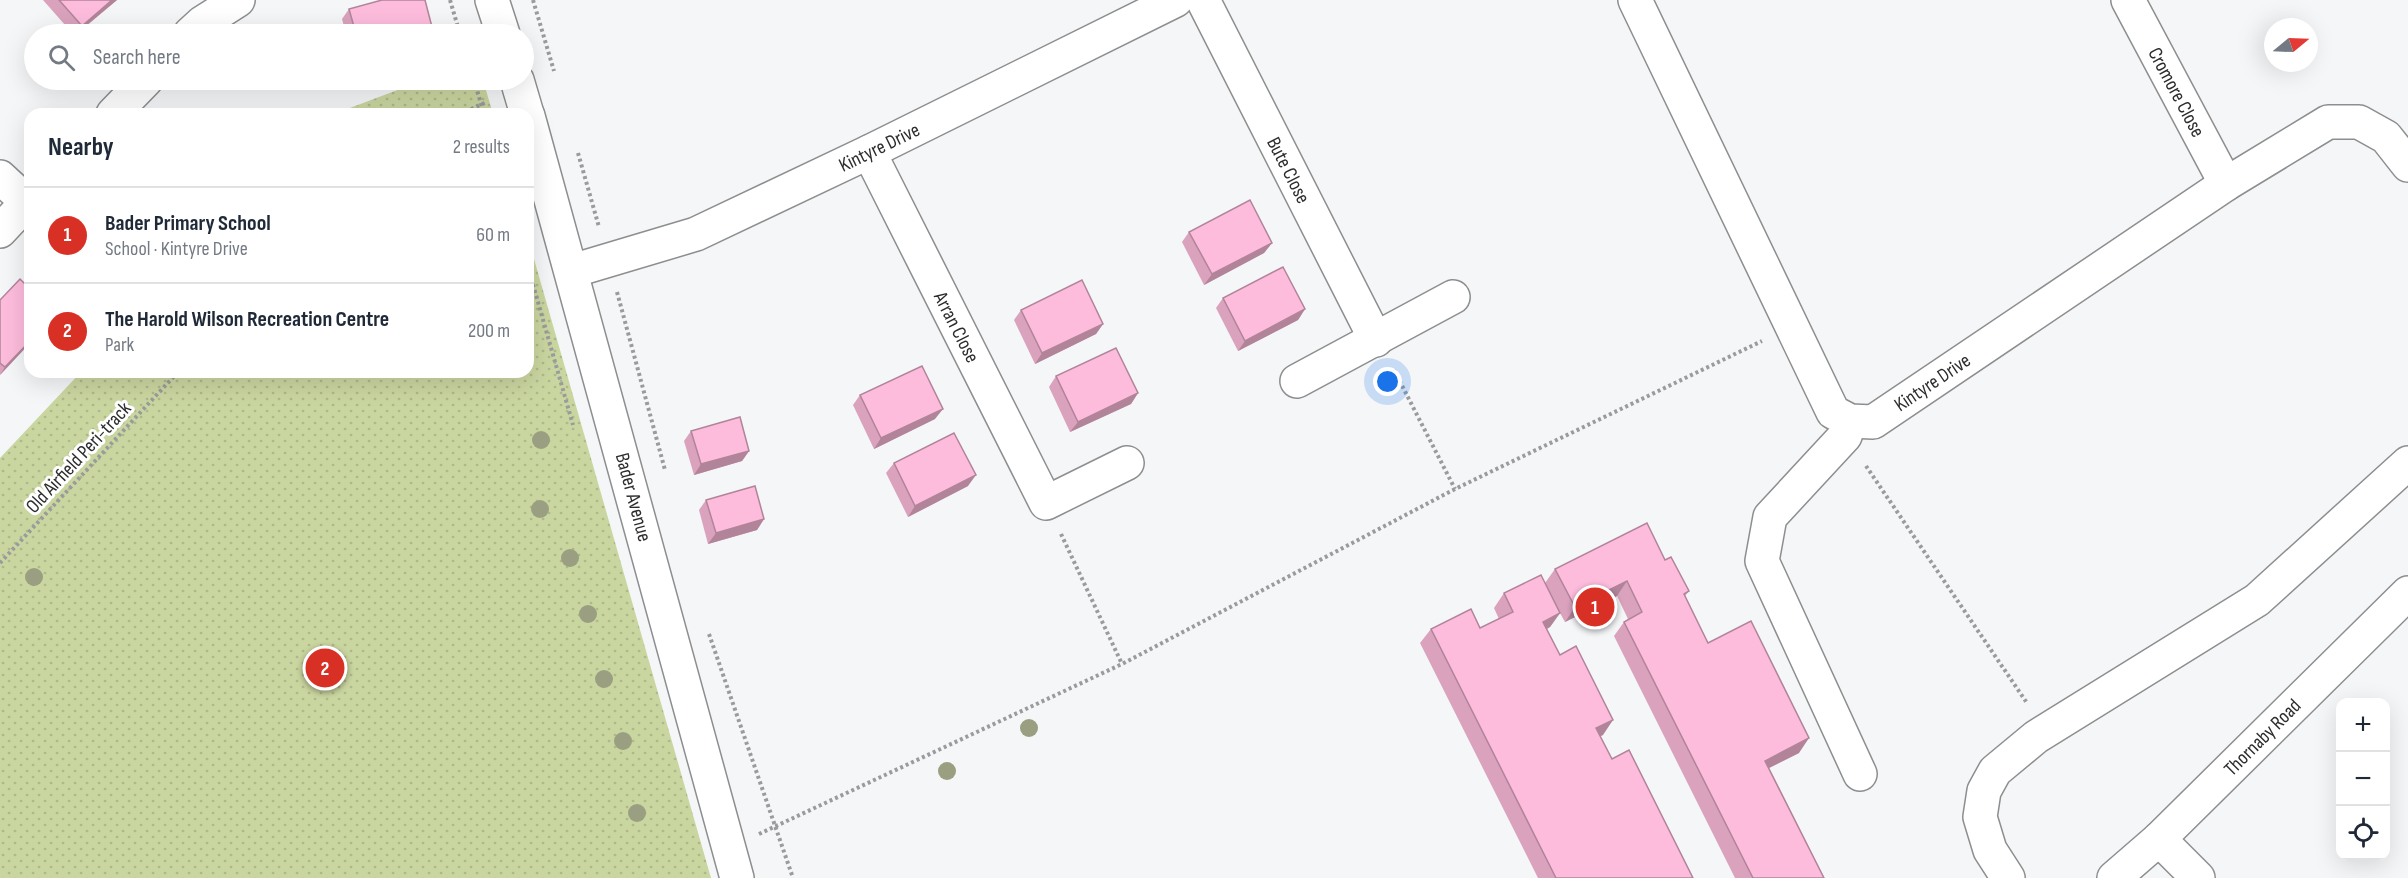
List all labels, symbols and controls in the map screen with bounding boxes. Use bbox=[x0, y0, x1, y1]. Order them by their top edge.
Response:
north arrow bbox=[2264, 18, 2318, 72]
search box bbox=[24, 24, 534, 90]
icon: search bbox=[45, 41, 78, 74]
text: Search here bbox=[93, 44, 180, 71]
street label: Cromore Close bbox=[2143, 44, 2210, 141]
street label: Kintyre Drive bbox=[835, 118, 924, 178]
text: Nearby bbox=[48, 132, 114, 163]
street label: Bute Close bbox=[1261, 133, 1315, 208]
text: 2 results bbox=[453, 135, 510, 159]
text: Bader Primary School bbox=[105, 210, 271, 237]
text: 1 bbox=[64, 223, 71, 247]
text: 60 m bbox=[476, 223, 510, 247]
text: School · Kintyre Drive bbox=[105, 237, 248, 261]
street label: Arran Close bbox=[928, 287, 984, 367]
text: The Harold Wilson Recreation Centre bbox=[105, 306, 389, 333]
text: 2 bbox=[63, 319, 72, 343]
text: 200 m bbox=[468, 319, 510, 343]
text: Park bbox=[105, 333, 134, 357]
street label: Kintyre Drive bbox=[1890, 349, 1975, 417]
your location bbox=[1373, 367, 1402, 396]
street label: Old Airfield Peri-track bbox=[21, 397, 137, 518]
street label: Bader Avenue bbox=[610, 450, 656, 544]
pin: 1 bbox=[1576, 584, 1614, 630]
pin: 2 bbox=[306, 646, 344, 690]
street label: Thornaby Road bbox=[2219, 694, 2306, 781]
map controls bbox=[2336, 698, 2390, 860]
button: + bbox=[2336, 698, 2390, 752]
button: − bbox=[2336, 752, 2390, 806]
button: locate bbox=[2336, 806, 2390, 860]

